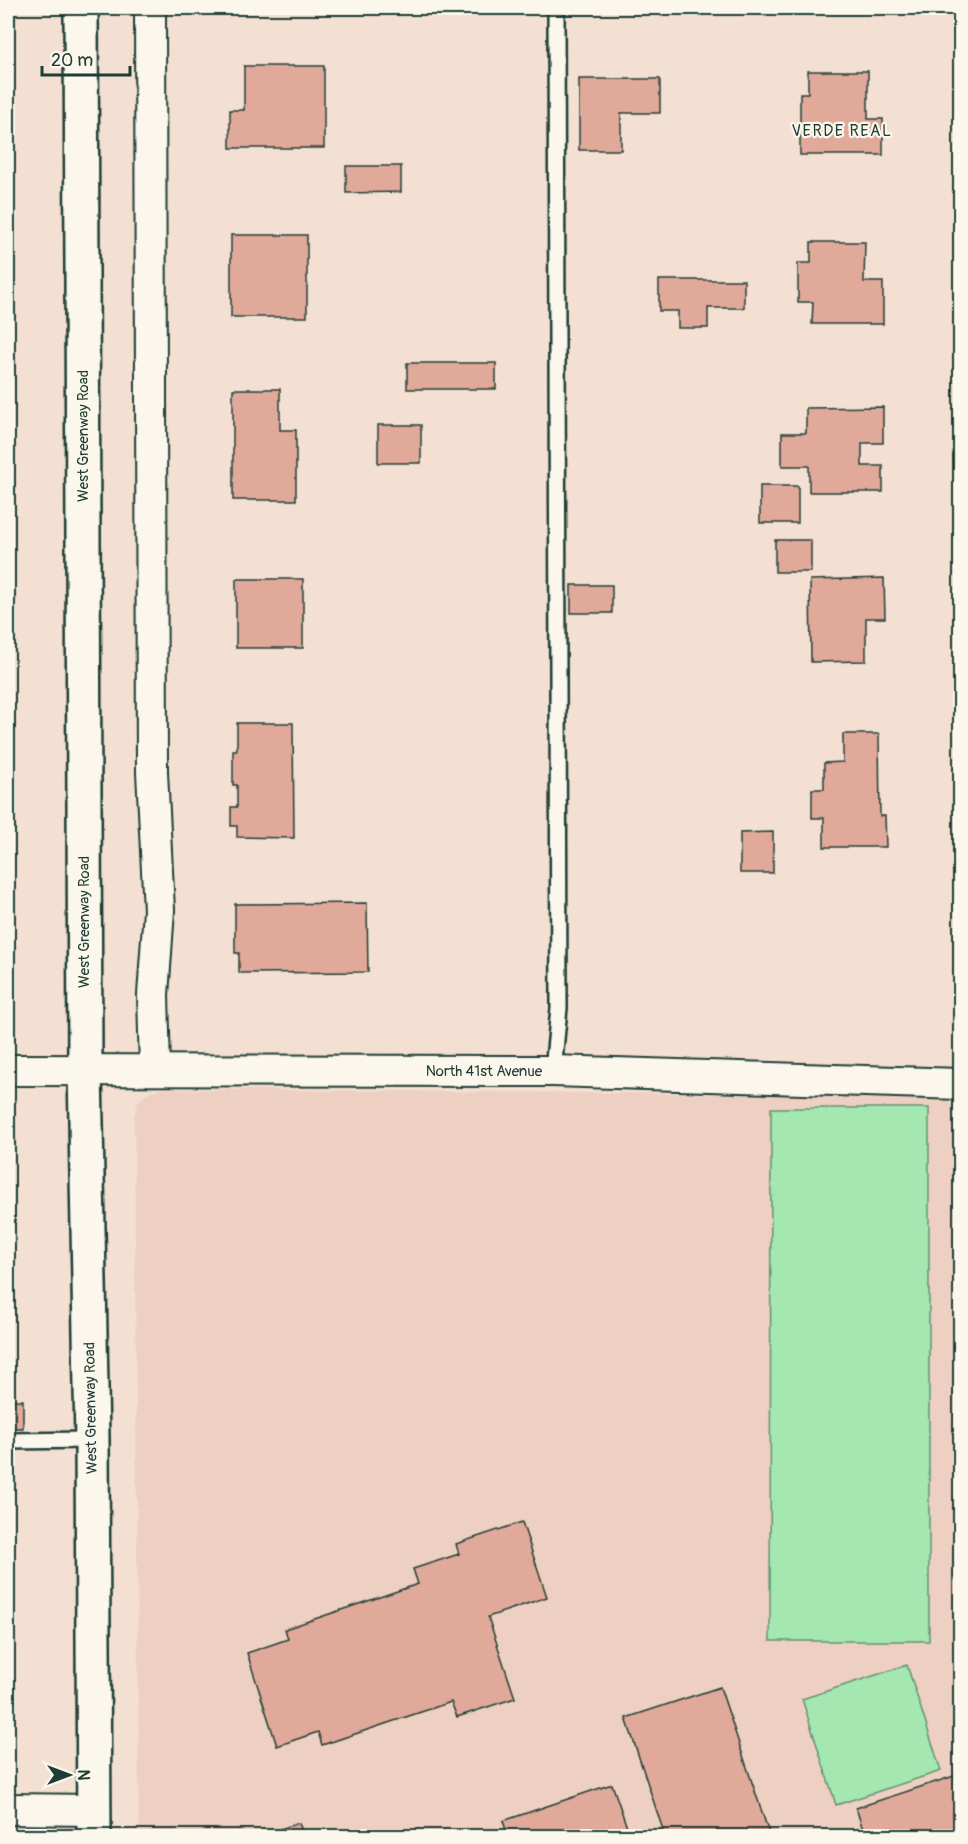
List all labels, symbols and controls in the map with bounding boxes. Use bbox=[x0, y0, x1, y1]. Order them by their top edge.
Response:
scale bar bbox=[42, 39, 130, 77]
text: 20 m bbox=[51, 49, 93, 72]
district label: VERDE REAL bbox=[792, 121, 892, 141]
street label: West Greenway Road bbox=[74, 370, 93, 502]
street label: West Greenway Road bbox=[75, 856, 94, 988]
street label: North 41st Avenue bbox=[426, 1062, 543, 1081]
street label: West Greenway Road bbox=[80, 1342, 102, 1474]
north arrow bbox=[39, 1745, 99, 1805]
text: N bbox=[73, 1770, 93, 1781]

